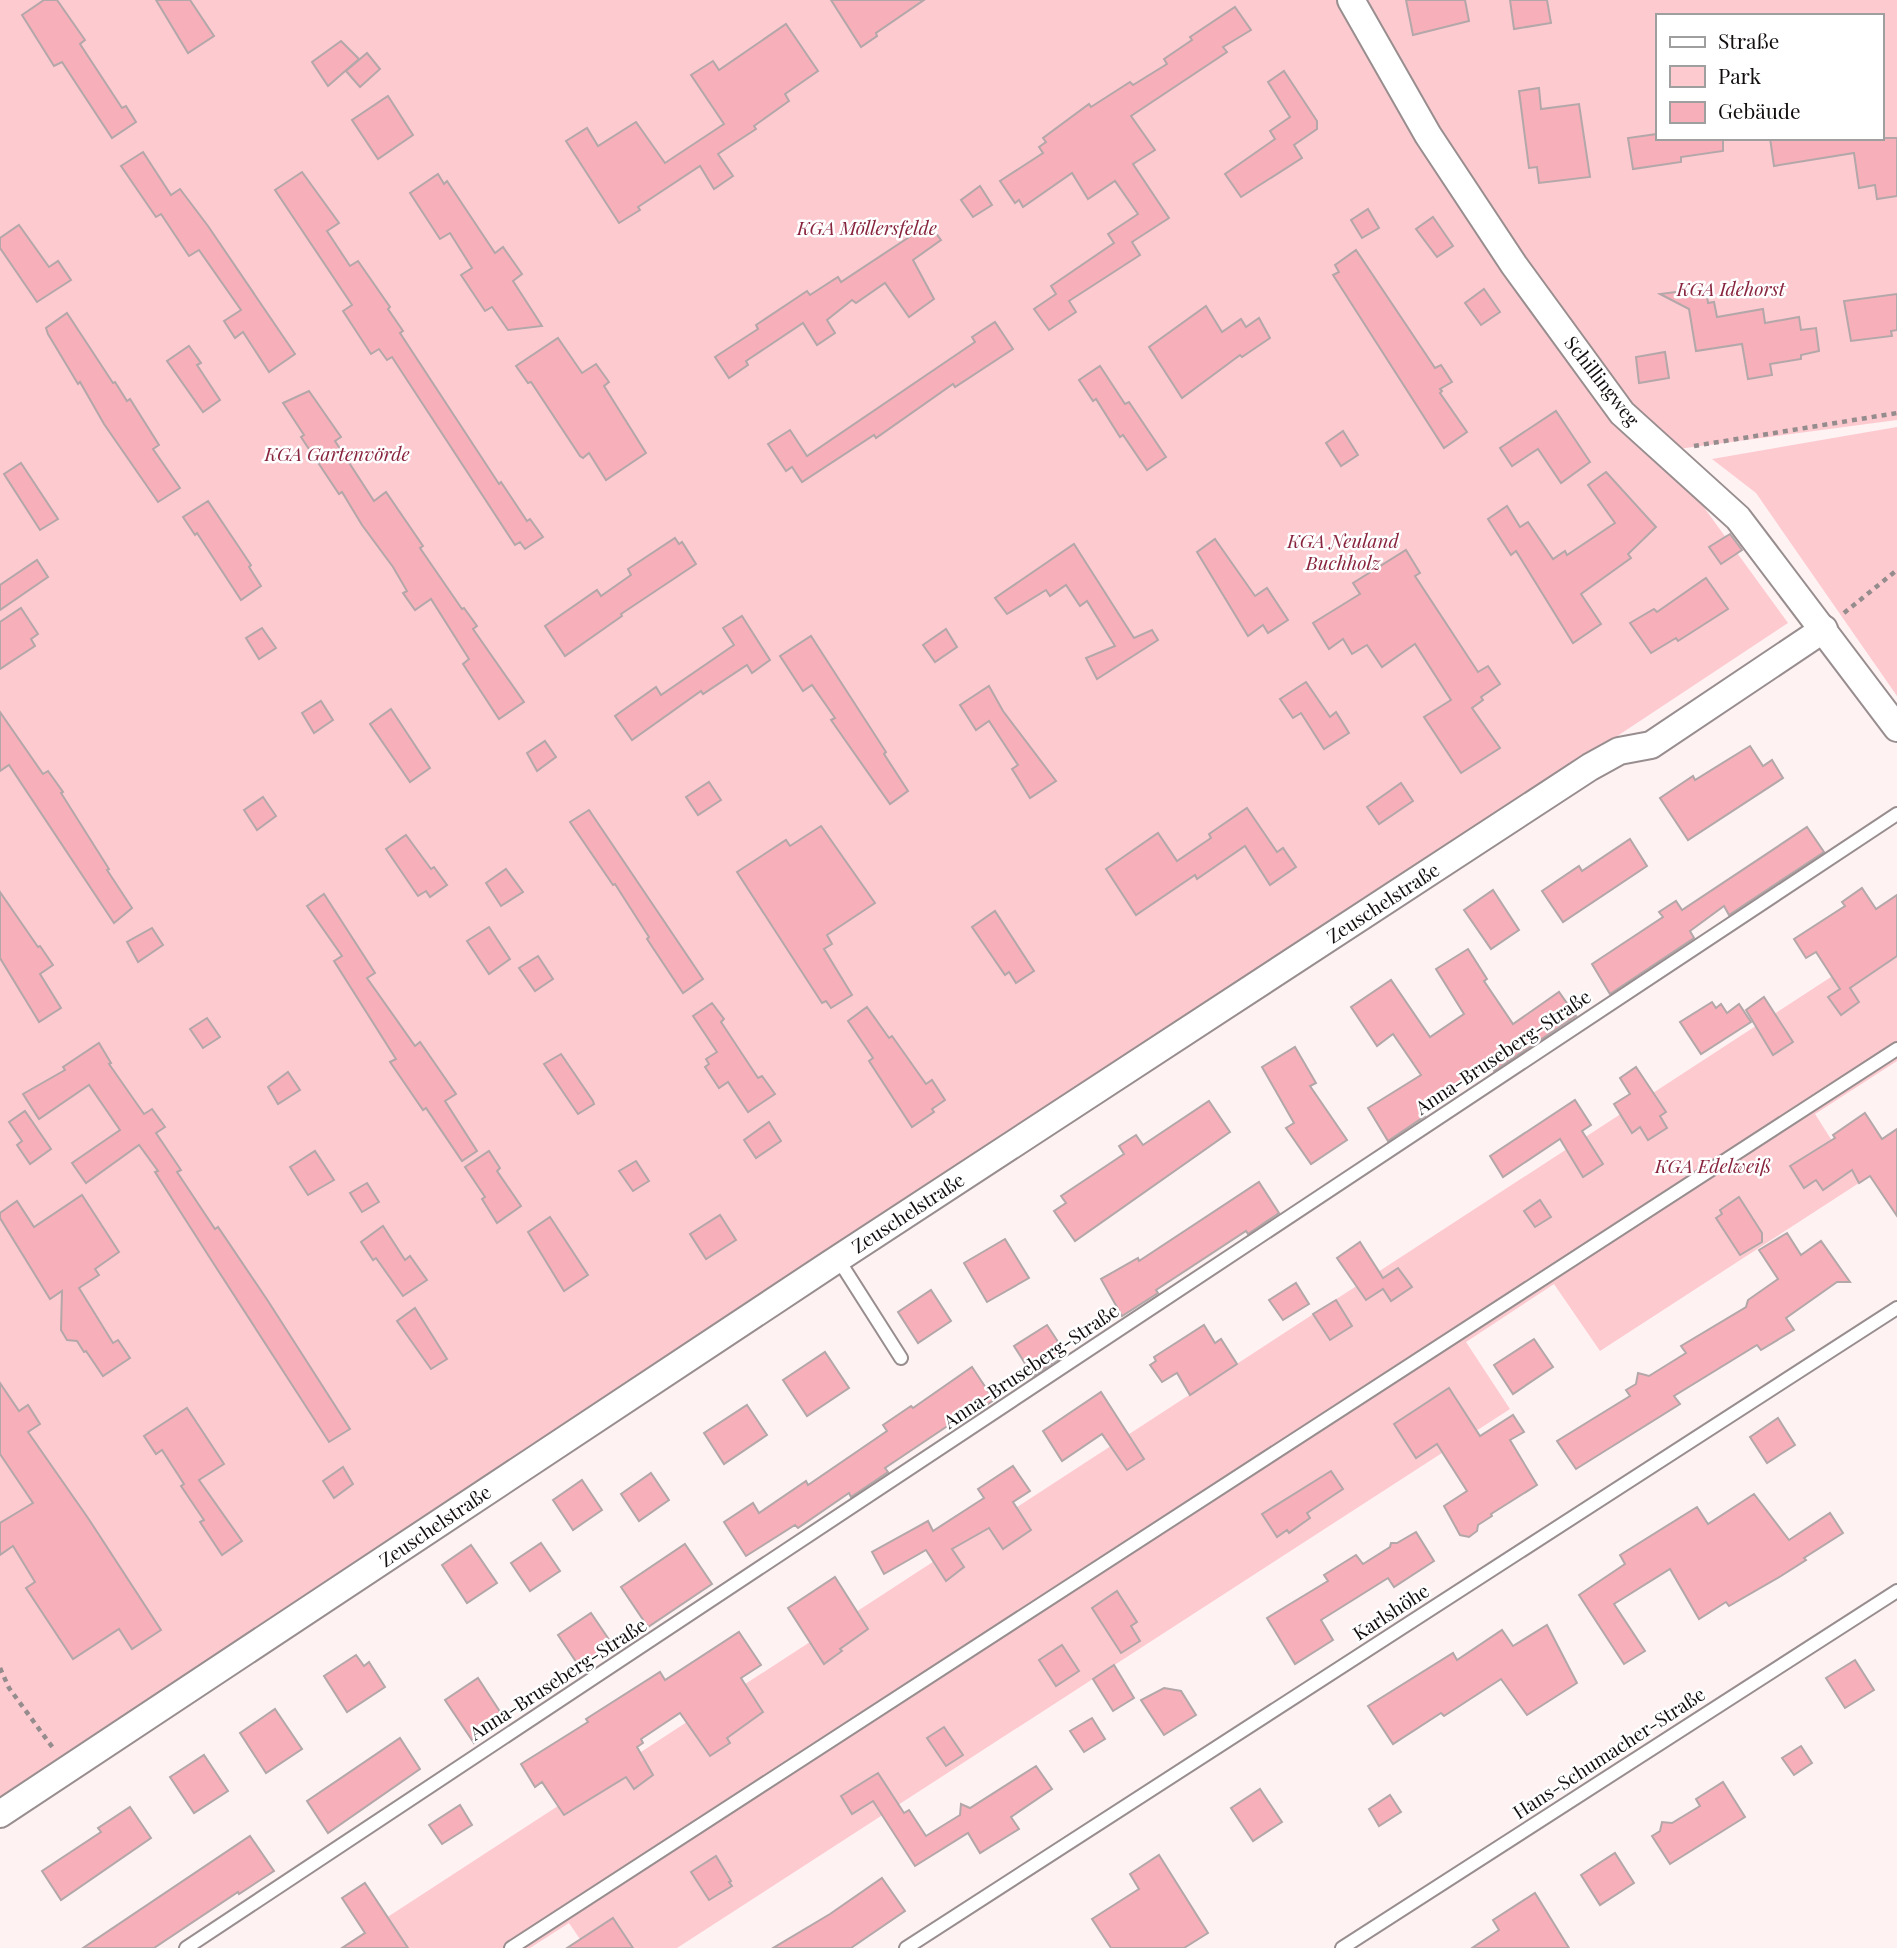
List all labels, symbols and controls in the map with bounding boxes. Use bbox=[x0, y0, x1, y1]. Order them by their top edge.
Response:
legend bbox=[1656, 14, 1883, 140]
text: Straße bbox=[1718, 26, 1779, 54]
text: Park bbox=[1718, 61, 1762, 89]
text: Gebäude bbox=[1718, 96, 1801, 124]
park label: KGA Möllersfelde bbox=[796, 214, 937, 240]
park label: KGA Idehorst bbox=[1676, 275, 1787, 301]
street label: Schillingweg bbox=[1559, 330, 1646, 431]
park label: KGA Gartenvörde bbox=[263, 440, 410, 466]
park label: KGA Neuland Buchholz bbox=[1286, 527, 1400, 575]
street label: Zeuschelstraße bbox=[1321, 856, 1444, 948]
street label: Anna-Bruseberg-Straße bbox=[1409, 983, 1595, 1120]
park label: KGA Edelweiß bbox=[1654, 1152, 1771, 1178]
street label: Zeuschelstraße bbox=[846, 1166, 969, 1258]
street label: Anna-Bruseberg-Straße bbox=[937, 1297, 1123, 1434]
street label: Zeuschelstraße bbox=[373, 1478, 495, 1572]
street label: Karlshöhe bbox=[1347, 1577, 1434, 1646]
street label: Anna-Bruseberg-Straße bbox=[463, 1611, 651, 1746]
street label: Hans-Schumacher-Straße bbox=[1507, 1680, 1710, 1824]

